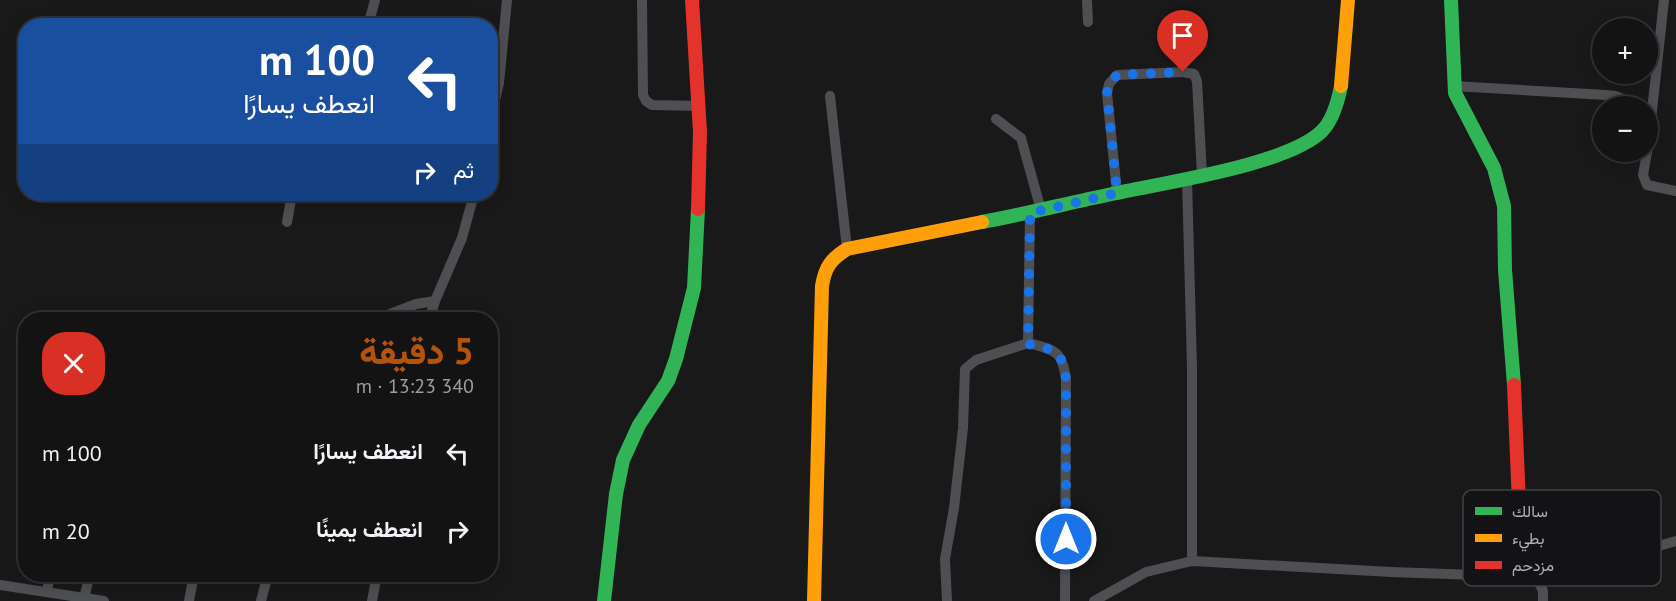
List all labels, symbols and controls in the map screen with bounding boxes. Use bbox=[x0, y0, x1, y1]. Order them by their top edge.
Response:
pin bbox=[1157, 10, 1208, 72]
map controls bbox=[1592, 18, 1658, 162]
button: + bbox=[1592, 18, 1658, 84]
icon: arrive bbox=[1166, 19, 1199, 52]
text: 100 m bbox=[259, 32, 375, 87]
icon: left bbox=[396, 42, 474, 120]
text: انعطف يسارًا bbox=[243, 86, 375, 120]
button: − bbox=[1592, 96, 1658, 162]
icon: right bbox=[408, 156, 441, 189]
text: ثم bbox=[453, 156, 474, 184]
text: 5 دقيقة bbox=[359, 327, 474, 374]
button: close bbox=[42, 332, 105, 395]
text: 340 m · 13:23 bbox=[356, 373, 474, 399]
text: انعطف يسارًا bbox=[313, 437, 423, 465]
icon: left bbox=[441, 437, 474, 470]
text: 100 m bbox=[42, 439, 102, 467]
legend bbox=[1463, 490, 1661, 586]
text: سالك bbox=[1512, 501, 1548, 521]
position arrow bbox=[1034, 507, 1098, 571]
text: انعطف يمينًا bbox=[316, 515, 423, 543]
icon: right bbox=[441, 515, 474, 548]
text: 20 m bbox=[42, 517, 90, 545]
text: بطيء bbox=[1512, 528, 1544, 552]
text: مزدحم bbox=[1512, 555, 1554, 576]

